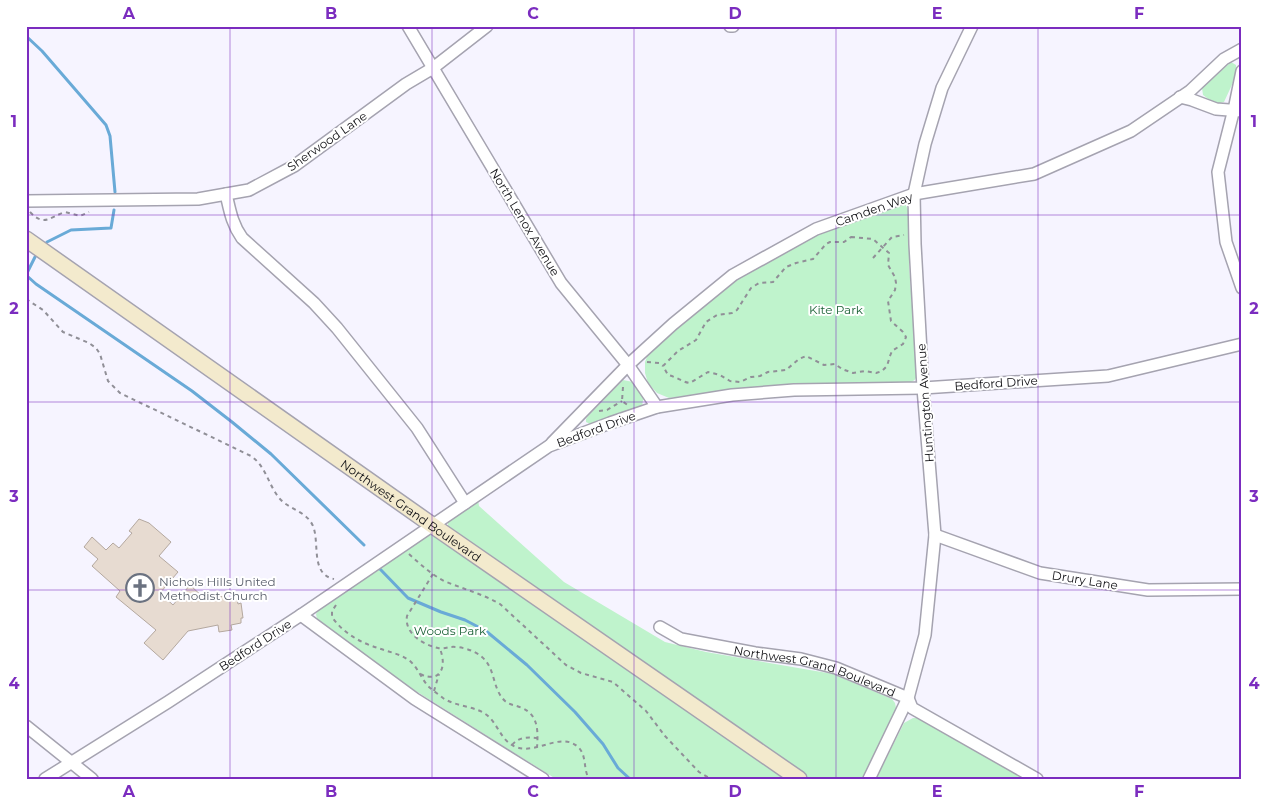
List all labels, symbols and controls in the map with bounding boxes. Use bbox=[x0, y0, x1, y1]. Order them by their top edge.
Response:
text: A bbox=[122, 4, 136, 23]
text: B bbox=[325, 4, 337, 23]
text: C bbox=[527, 4, 539, 23]
text: D bbox=[728, 4, 742, 23]
text: E bbox=[932, 4, 942, 23]
text: F bbox=[1134, 4, 1144, 23]
street label: Sherwood Lane bbox=[284, 108, 370, 174]
text: 1 bbox=[11, 112, 17, 131]
text: 1 bbox=[1251, 112, 1257, 131]
street label: North Lenox Avenue bbox=[487, 165, 563, 279]
street label: Camden Way bbox=[833, 189, 915, 229]
text: 2 bbox=[9, 299, 19, 318]
text: 2 bbox=[1249, 299, 1259, 318]
park label: Kite Park bbox=[809, 302, 864, 317]
street label: Huntington Avenue bbox=[913, 343, 937, 463]
street label: Bedford Drive bbox=[954, 373, 1038, 393]
street label: Bedford Drive bbox=[554, 408, 638, 450]
street label: Northwest Grand Boulevard bbox=[338, 456, 484, 564]
text: 3 bbox=[8, 487, 19, 506]
text: 3 bbox=[1248, 487, 1259, 506]
street label: Drury Lane bbox=[1051, 567, 1119, 593]
church icon: Nichols Hills United Methodist Church bbox=[125, 573, 155, 603]
place label: Nichols Hills United Methodist Church bbox=[159, 574, 276, 603]
street label: Bedford Drive bbox=[216, 616, 294, 674]
park label: Woods Park bbox=[414, 623, 487, 638]
street label: Northwest Grand Boulevard bbox=[732, 642, 898, 700]
text: 4 bbox=[8, 674, 20, 693]
text: 4 bbox=[1248, 674, 1260, 693]
text: A bbox=[122, 782, 136, 801]
text: B bbox=[325, 782, 337, 801]
text: C bbox=[527, 782, 539, 801]
text: D bbox=[728, 782, 742, 801]
text: E bbox=[932, 782, 942, 801]
text: F bbox=[1134, 782, 1144, 801]

